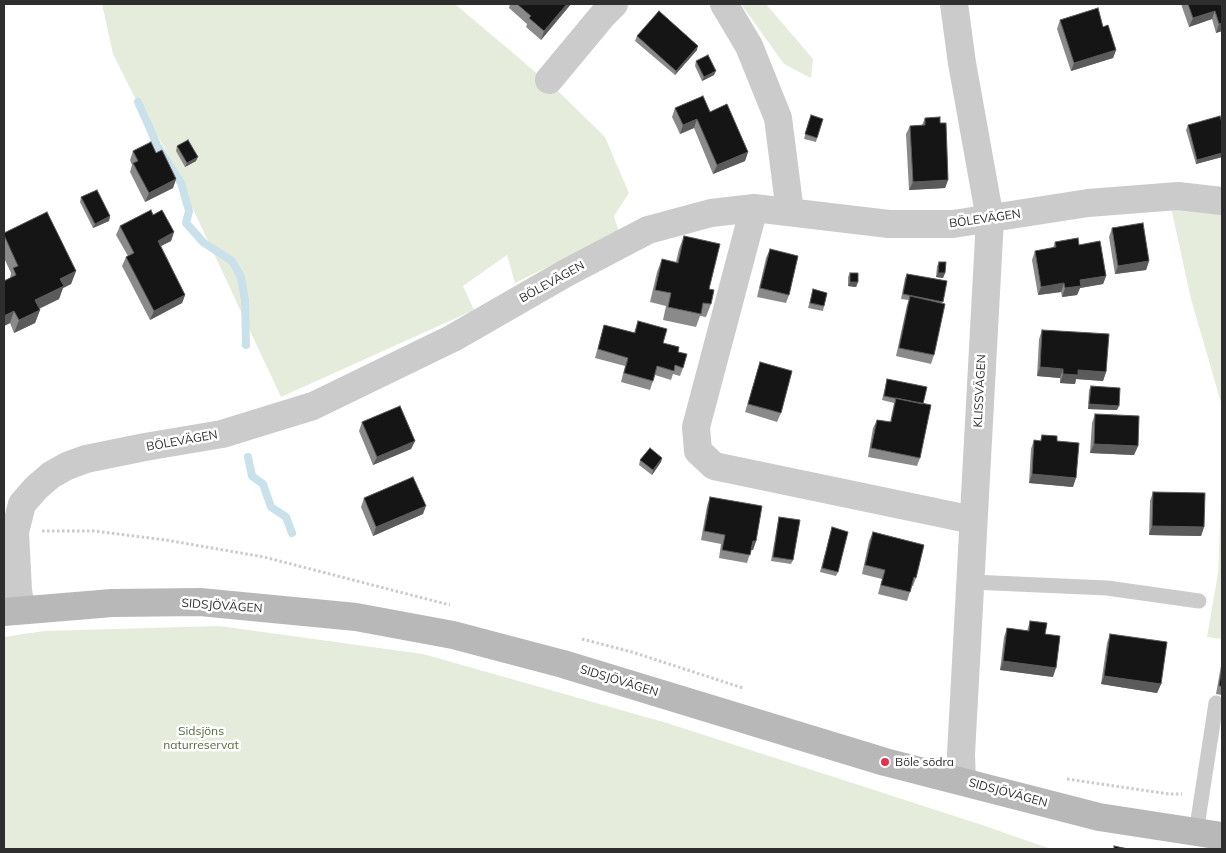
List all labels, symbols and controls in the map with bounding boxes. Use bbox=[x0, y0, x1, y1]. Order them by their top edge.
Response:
street label: BÖLEVÄGEN bbox=[948, 207, 1022, 231]
street label: BÖLEVÄGEN bbox=[517, 258, 587, 306]
street label: KLISSVÄGEN bbox=[971, 354, 989, 428]
street label: BÖLEVÄGEN bbox=[145, 428, 219, 454]
street label: SIDSJÖVÄGEN bbox=[181, 596, 263, 616]
street label: SIDSJÖVÄGEN bbox=[578, 662, 660, 700]
park label: Sidsjöns naturreservat bbox=[163, 724, 239, 752]
place label: Böle södra bbox=[895, 755, 954, 769]
marker: Böle södra bbox=[879, 756, 891, 768]
street label: SIDSJÖVÄGEN bbox=[967, 776, 1049, 810]

